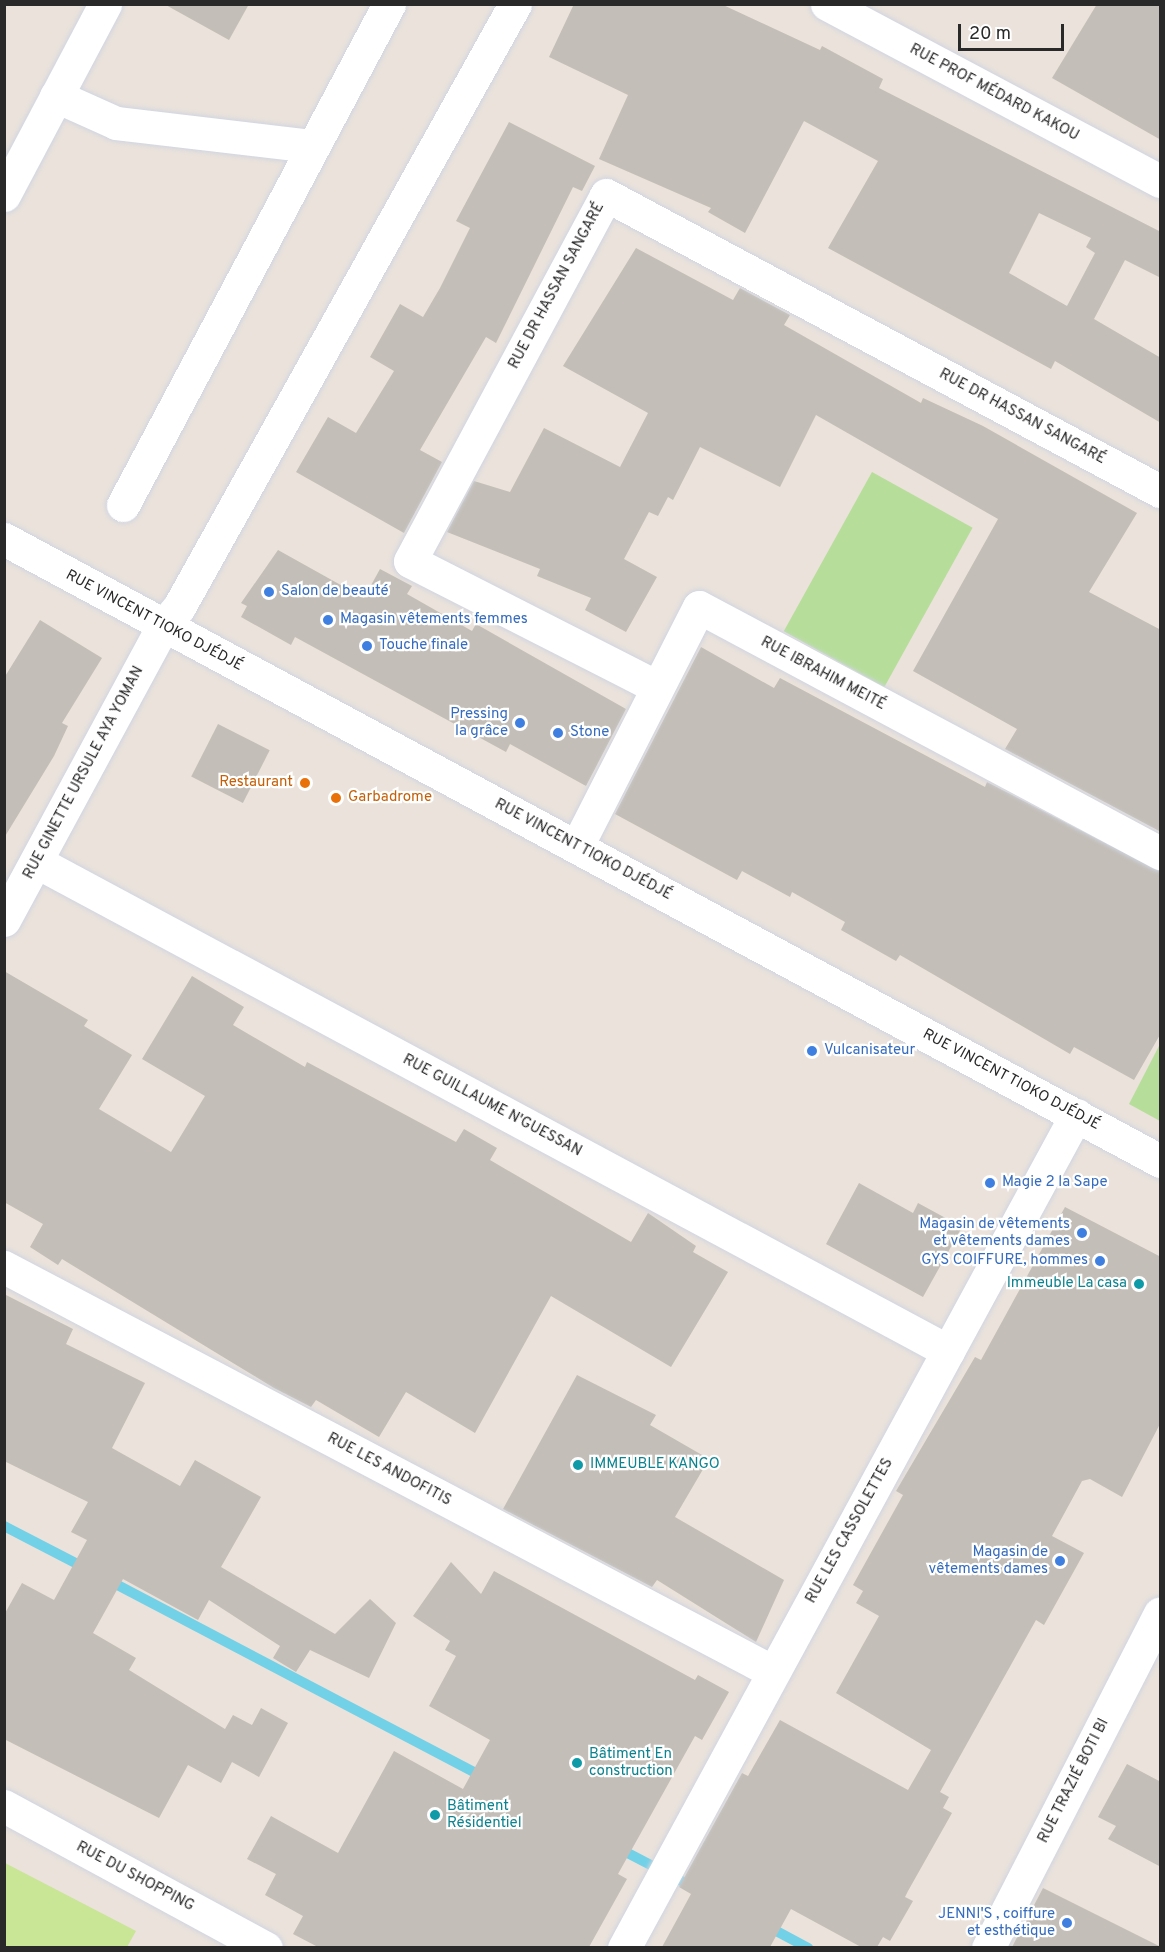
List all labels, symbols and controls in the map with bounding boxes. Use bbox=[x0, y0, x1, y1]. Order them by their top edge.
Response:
scale bar bbox=[961, 12, 1068, 50]
text: 20 m bbox=[969, 23, 1011, 46]
street label: RUE PROF MÉDARD KAKOU bbox=[906, 41, 1082, 145]
street label: RUE DR HASSAN SANGARÉ bbox=[505, 200, 609, 372]
street label: RUE DR HASSAN SANGARÉ bbox=[936, 365, 1108, 469]
street label: RUE VINCENT TIOKO DJÉDJÉ bbox=[61, 566, 247, 676]
place label: Salon de beauté bbox=[281, 583, 389, 601]
marker: Salon de beauté bbox=[262, 585, 276, 599]
place label: Magasin vêtements femmes bbox=[340, 611, 528, 629]
marker: Magasin vêtements femmes bbox=[321, 613, 335, 627]
street label: RUE IBRAHIM MEITÉ bbox=[757, 633, 889, 715]
place label: Touche finale bbox=[379, 637, 468, 655]
marker: Touche finale bbox=[360, 639, 374, 653]
street label: RUE GINETTE URSULE AYA YOMAN bbox=[20, 663, 148, 883]
place label: Pressing la grâce bbox=[450, 705, 508, 740]
marker: Pressing la grâce bbox=[513, 716, 527, 730]
place label: Stone bbox=[570, 724, 609, 742]
marker: Stone bbox=[551, 726, 565, 740]
place label: Restaurant bbox=[219, 774, 293, 792]
marker: Restaurant bbox=[298, 776, 312, 790]
place label: Garbadrome bbox=[348, 789, 432, 807]
marker: Garbadrome bbox=[329, 791, 343, 805]
street label: RUE VINCENT TIOKO DJÉDJÉ bbox=[490, 795, 676, 905]
street label: RUE VINCENT TIOKO DJÉDJÉ bbox=[918, 1025, 1104, 1135]
place label: Vulcanisateur bbox=[824, 1042, 915, 1060]
marker: Vulcanisateur bbox=[805, 1044, 819, 1058]
street label: RUE GUILLAUME N'GUESSAN bbox=[399, 1051, 585, 1161]
place label: Magie 2 la Sape bbox=[1002, 1174, 1107, 1192]
marker: Magie 2 la Sape bbox=[983, 1176, 997, 1190]
place label: Magasin de vêtements et vêtements dames bbox=[919, 1215, 1070, 1250]
marker: Magasin de vêtements et vêtements dames bbox=[1075, 1226, 1089, 1240]
place label: GYS COIFFURE, hommes bbox=[921, 1252, 1088, 1270]
marker: GYS COIFFURE, hommes bbox=[1093, 1254, 1107, 1268]
place label: Immeuble La casa bbox=[1007, 1275, 1127, 1293]
marker: Immeuble La casa bbox=[1132, 1277, 1146, 1291]
street label: RUE LES ANDOFITIS bbox=[324, 1430, 454, 1510]
street label: RUE LES CASSOLETTES bbox=[803, 1455, 897, 1607]
place label: IMMEUBLE KANGO bbox=[590, 1456, 720, 1474]
marker: IMMEUBLE KANGO bbox=[571, 1458, 585, 1472]
place label: Magasin de vêtements dames bbox=[928, 1543, 1048, 1578]
marker: Magasin de vêtements dames bbox=[1053, 1554, 1067, 1568]
street label: RUE TRAZIÉ BOTI BI bbox=[1035, 1715, 1113, 1847]
place label: Bâtiment En construction bbox=[589, 1745, 673, 1780]
marker: Bâtiment En construction bbox=[570, 1756, 584, 1770]
place label: Bâtiment Résidentiel bbox=[447, 1797, 522, 1832]
marker: Bâtiment Résidentiel bbox=[428, 1808, 442, 1822]
street label: RUE DU SHOPPING bbox=[73, 1838, 197, 1916]
place label: JENNI'S , coiffure et esthétique bbox=[938, 1905, 1055, 1940]
marker: JENNI'S , coiffure et esthétique bbox=[1060, 1916, 1074, 1930]

